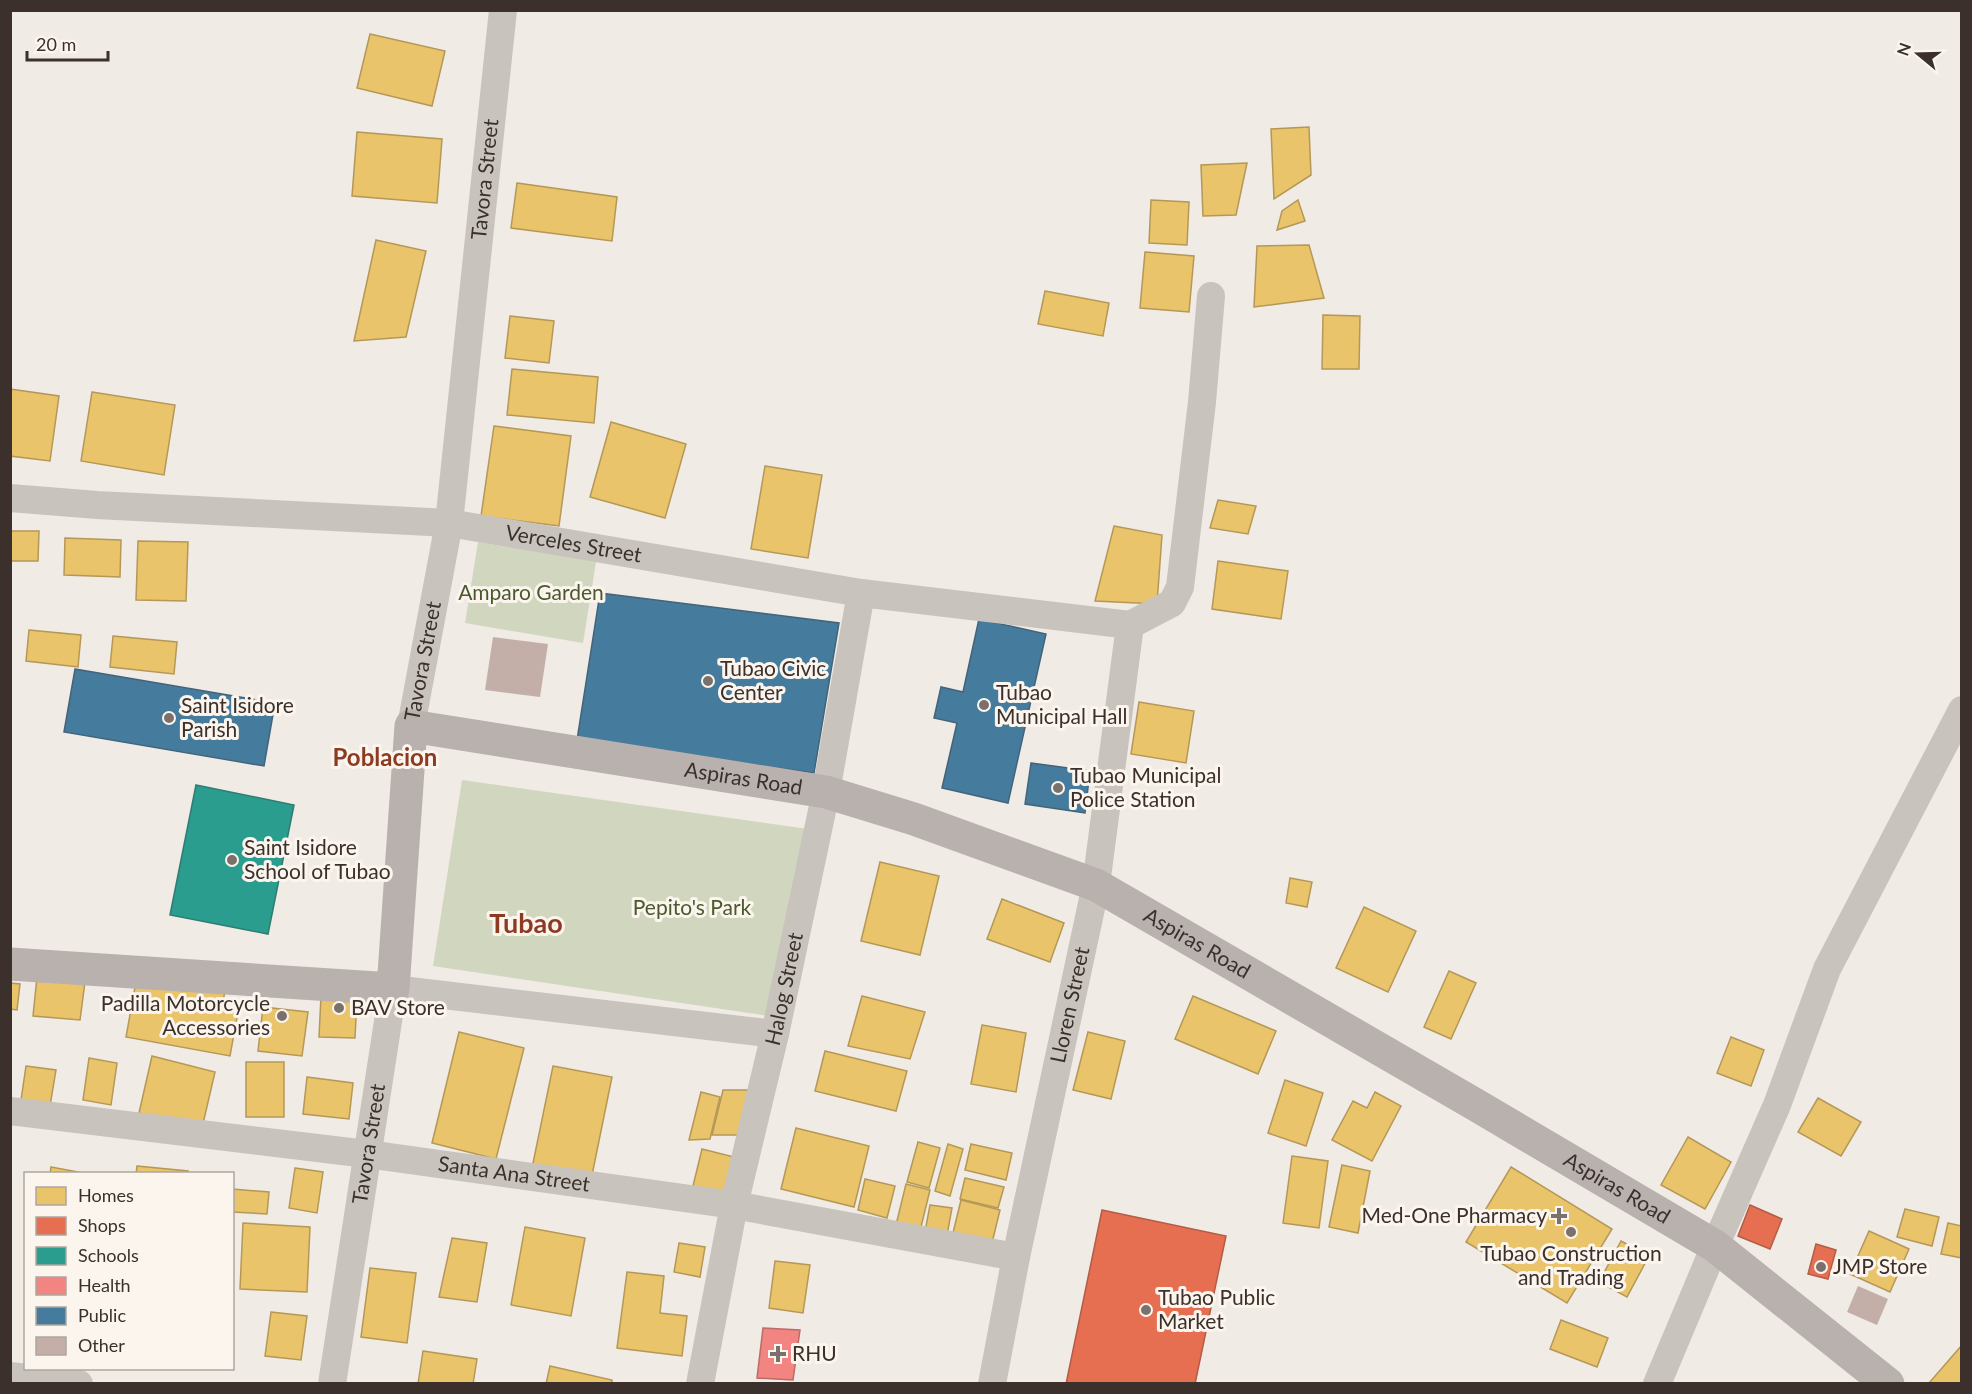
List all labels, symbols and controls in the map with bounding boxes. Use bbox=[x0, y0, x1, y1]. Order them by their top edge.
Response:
scale bar bbox=[27, 24, 108, 62]
north arrow bbox=[1888, 24, 1948, 84]
text: 20 m bbox=[36, 33, 76, 55]
text: N bbox=[1892, 40, 1914, 58]
street label: Tavora Street bbox=[465, 117, 503, 241]
street label: Verceles Street bbox=[504, 519, 644, 567]
park label: Amparo Garden bbox=[458, 579, 604, 604]
street label: Tavora Street bbox=[398, 598, 445, 723]
place label: Tubao Civic Center bbox=[720, 655, 826, 704]
marker: Tubao Civic Center bbox=[701, 674, 715, 688]
place label: Tubao Municipal Hall bbox=[996, 679, 1127, 728]
place label: Saint Isidore Parish bbox=[181, 692, 294, 741]
marker: Tubao Municipal Hall bbox=[977, 698, 991, 712]
marker: Saint Isidore Parish bbox=[162, 711, 176, 725]
district label: Poblacion bbox=[333, 742, 437, 771]
street label: Aspiras Road bbox=[683, 756, 804, 799]
place label: Tubao Municipal Police Station bbox=[1070, 762, 1221, 811]
marker: Tubao Municipal Police Station bbox=[1051, 781, 1065, 795]
place label: Saint Isidore School of Tubao bbox=[244, 834, 391, 883]
marker: Saint Isidore School of Tubao bbox=[225, 853, 239, 867]
park label: Pepito's Park bbox=[633, 894, 752, 919]
street label: Aspiras Road bbox=[1140, 902, 1256, 983]
district label: Tubao bbox=[489, 906, 563, 939]
street label: Halog Street bbox=[759, 930, 807, 1048]
street label: Lloren Street bbox=[1044, 944, 1093, 1065]
place label: Padilla Motorcycle Accessories bbox=[101, 990, 270, 1039]
place label: BAV Store bbox=[351, 994, 445, 1019]
marker: BAV Store bbox=[332, 1001, 346, 1015]
marker: Padilla Motorcycle Accessories bbox=[275, 1009, 289, 1023]
street label: Tavora Street bbox=[346, 1081, 389, 1205]
street label: Aspiras Road bbox=[1560, 1146, 1675, 1228]
street label: Santa Ana Street bbox=[437, 1150, 592, 1196]
legend bbox=[24, 1172, 234, 1370]
text: Homes bbox=[78, 1184, 134, 1206]
place label: Med-One Pharmacy bbox=[1361, 1202, 1547, 1227]
marker: Med-One Pharmacy bbox=[1552, 1209, 1566, 1223]
text: Shops bbox=[78, 1214, 126, 1236]
marker: Tubao Construction and Trading bbox=[1564, 1225, 1578, 1239]
place label: Tubao Construction and Trading bbox=[1480, 1240, 1662, 1289]
text: Schools bbox=[78, 1244, 139, 1266]
place label: JMP Store bbox=[1833, 1253, 1927, 1278]
marker: JMP Store bbox=[1814, 1260, 1828, 1274]
text: Health bbox=[78, 1274, 131, 1296]
place label: Tubao Public Market bbox=[1158, 1284, 1275, 1333]
marker: Tubao Public Market bbox=[1139, 1303, 1153, 1317]
text: Public bbox=[78, 1304, 126, 1326]
text: Other bbox=[78, 1334, 125, 1356]
place label: RHU bbox=[792, 1340, 837, 1365]
marker: RHU bbox=[769, 1345, 787, 1363]

